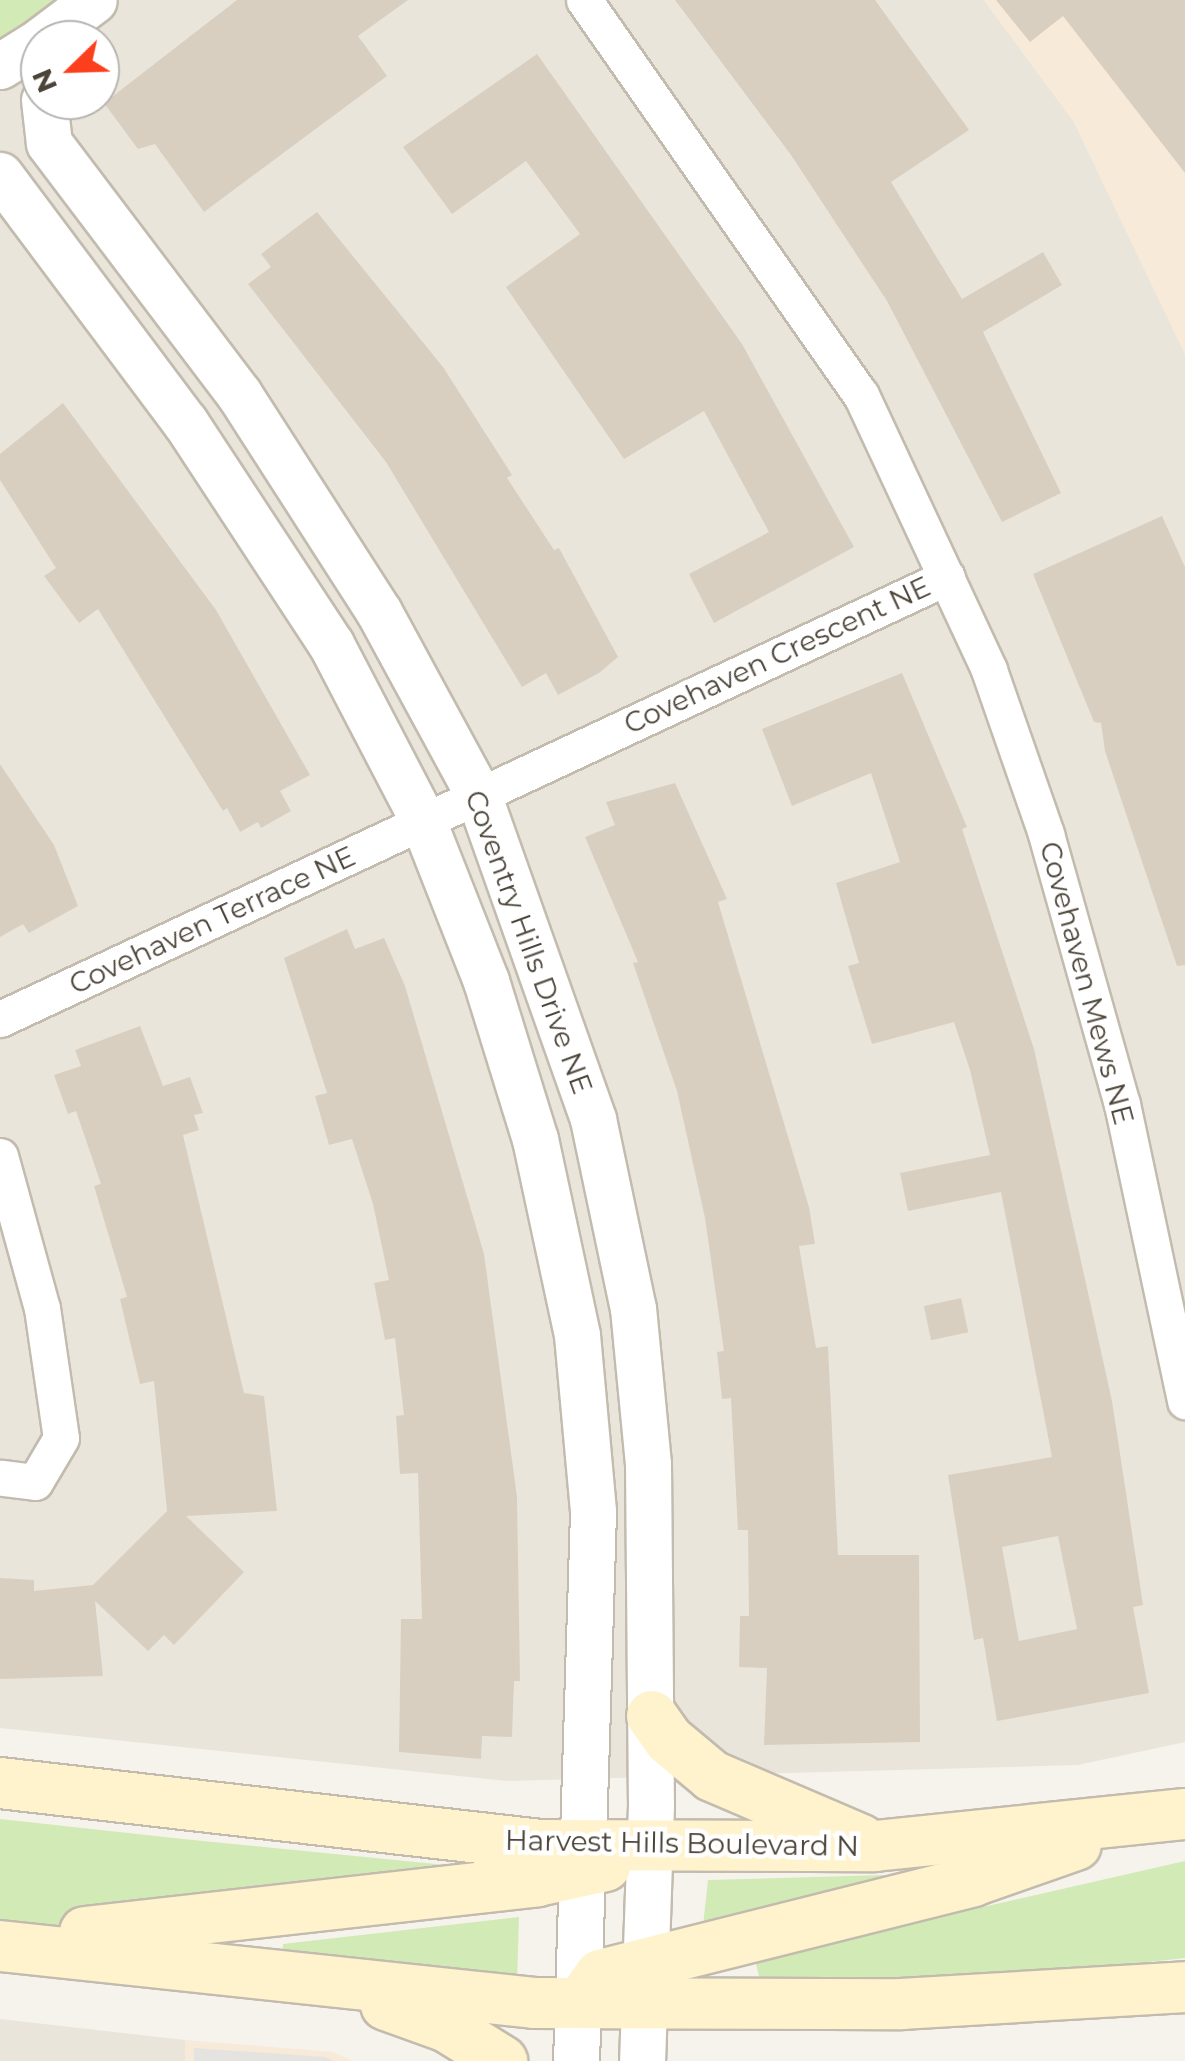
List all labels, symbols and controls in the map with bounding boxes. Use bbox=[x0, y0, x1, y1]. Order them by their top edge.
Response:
north arrow bbox=[20, 20, 120, 120]
text: N bbox=[24, 64, 64, 98]
street label: Covehaven Crescent NE bbox=[619, 569, 935, 741]
street label: Coventry Hills Drive NE bbox=[458, 786, 600, 1098]
street label: Covehaven Mews NE bbox=[1033, 838, 1141, 1128]
street label: Covehaven Terrace NE bbox=[64, 839, 360, 1001]
street label: Harvest Hills Boulevard N bbox=[505, 1823, 859, 1863]

